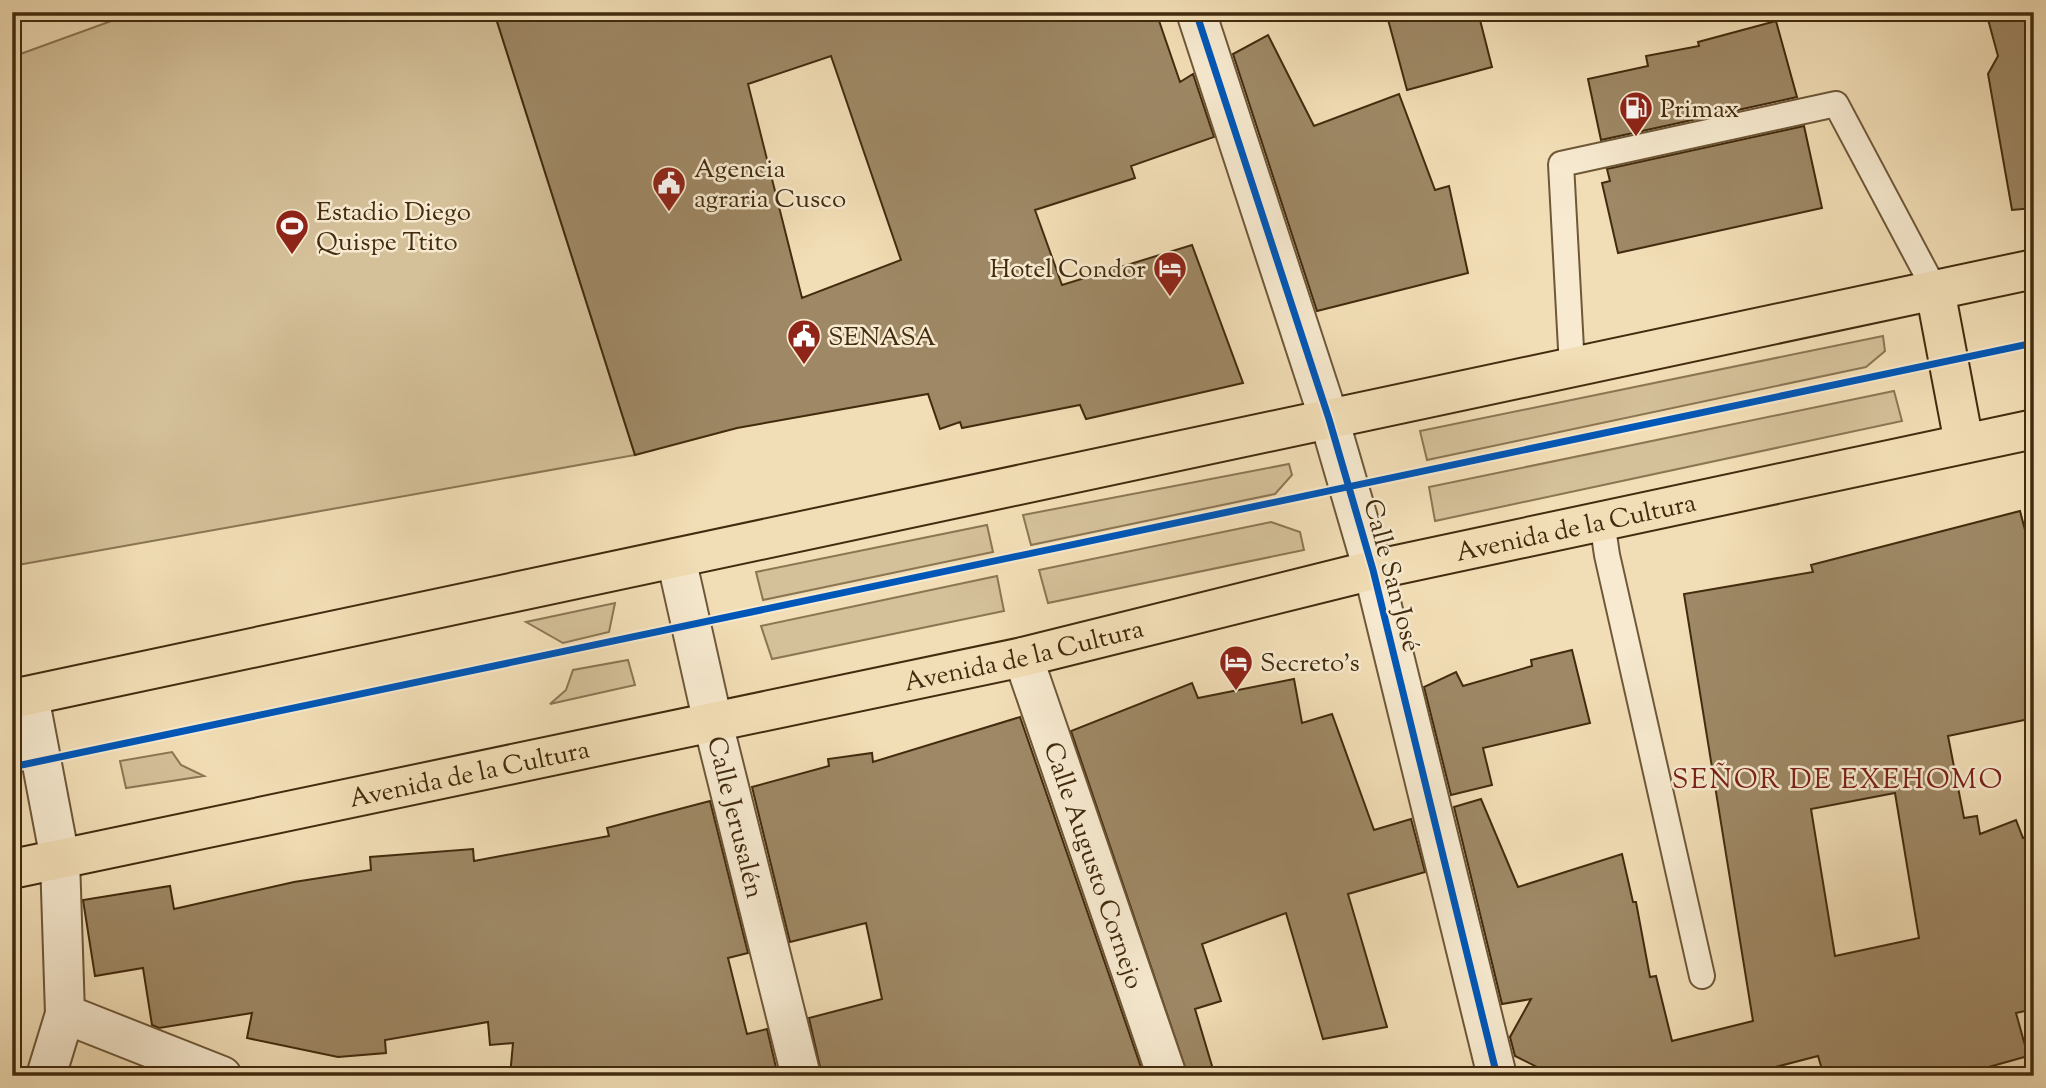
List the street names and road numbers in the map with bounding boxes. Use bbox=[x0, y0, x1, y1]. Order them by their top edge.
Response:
street label: Avenida de la Cultura bbox=[1453, 486, 1700, 573]
street label: Calle San José bbox=[1352, 495, 1429, 656]
street label: Avenida de la Cultura bbox=[901, 612, 1148, 702]
street label: Avenida de la Cultura bbox=[346, 732, 593, 819]
street label: Calle Jerusalén bbox=[696, 733, 772, 902]
street label: Calle Augusto Cornejo bbox=[1033, 737, 1152, 994]

